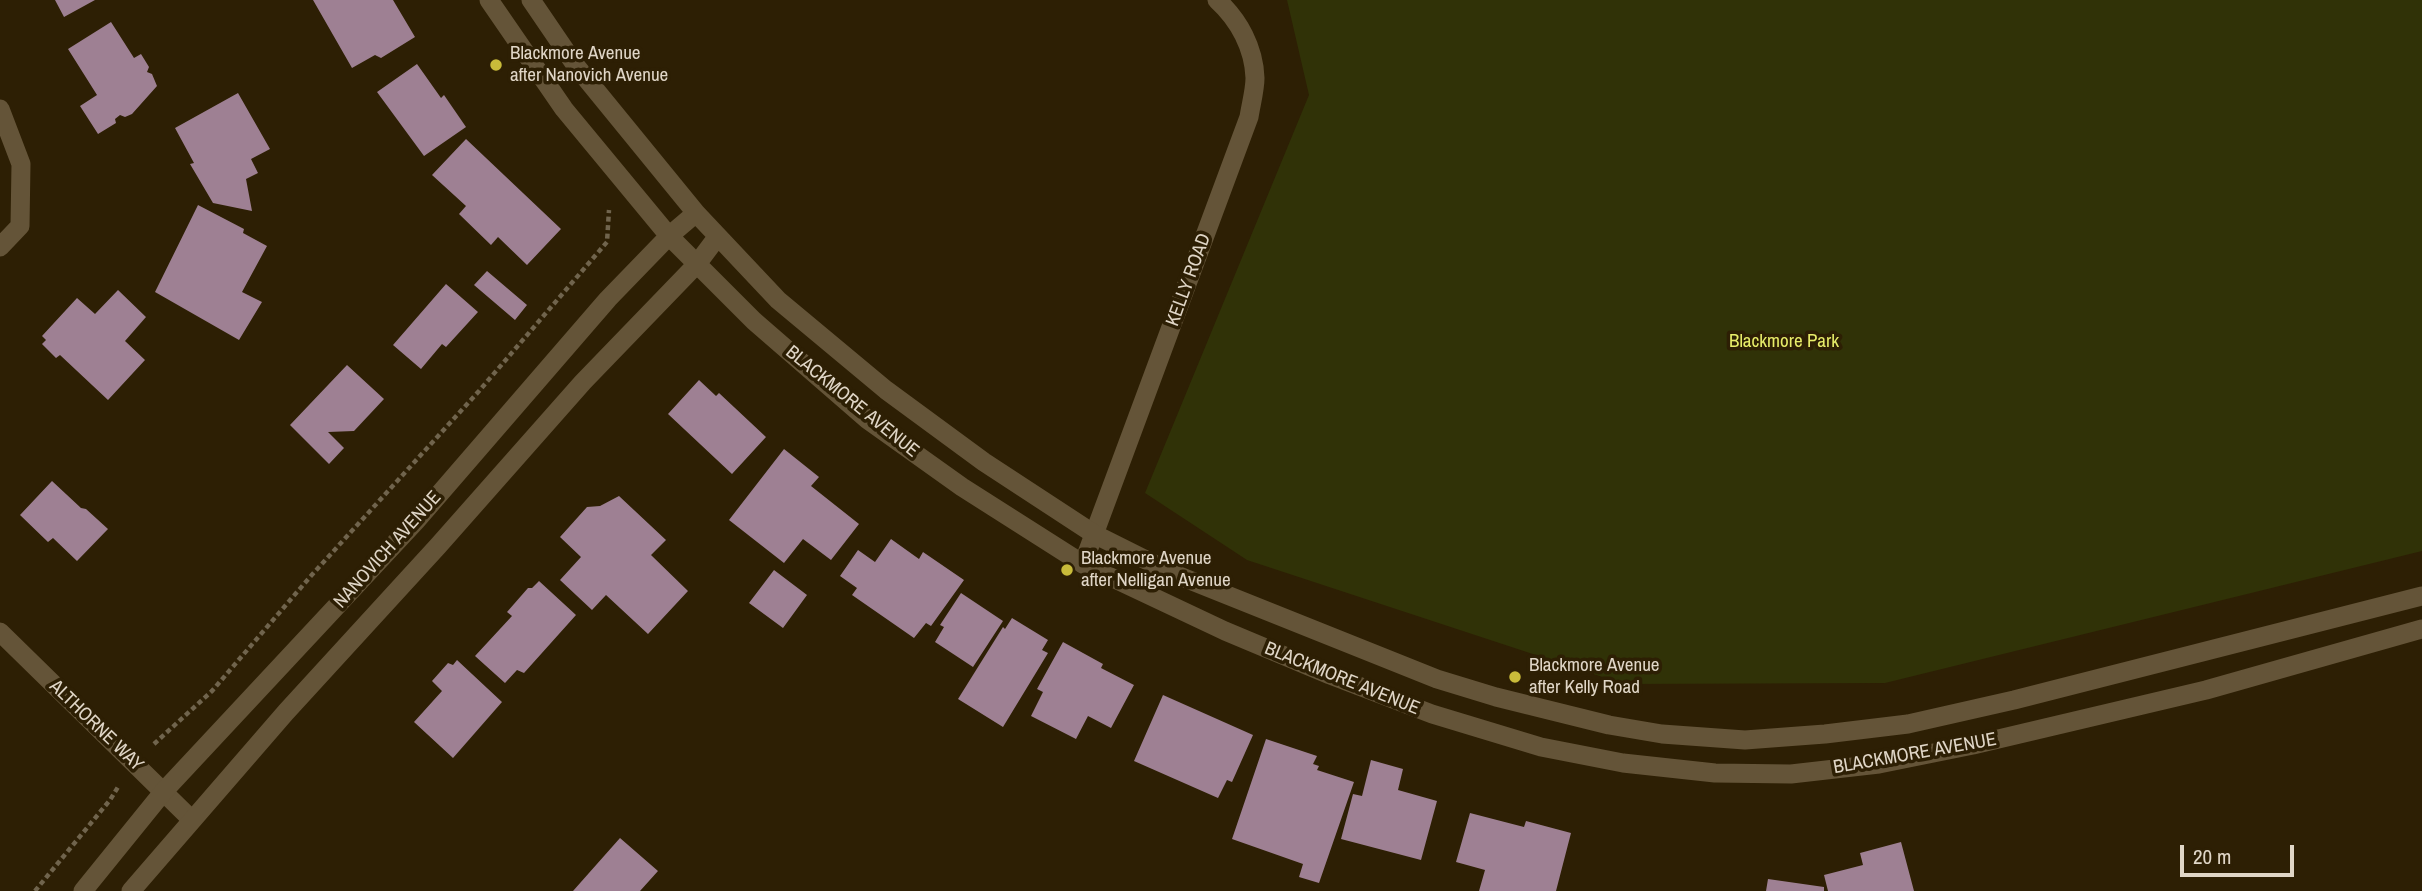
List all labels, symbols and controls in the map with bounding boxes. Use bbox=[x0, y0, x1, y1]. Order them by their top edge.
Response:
place label: Blackmore Avenue after Nanovich Avenue bbox=[510, 43, 668, 87]
marker: Blackmore Avenue after Nanovich Avenue bbox=[488, 57, 504, 73]
street label: KELLY ROAD bbox=[1162, 231, 1216, 329]
park label: Blackmore Park bbox=[1729, 331, 1839, 353]
street label: BLACKMORE AVENUE bbox=[781, 341, 923, 463]
street label: NANOVICH AVENUE bbox=[330, 487, 446, 613]
place label: Blackmore Avenue after Nelligan Avenue bbox=[1081, 548, 1231, 592]
marker: Blackmore Avenue after Nelligan Avenue bbox=[1059, 562, 1075, 578]
street label: BLACKMORE AVENUE bbox=[1261, 638, 1423, 720]
place label: Blackmore Avenue after Kelly Road bbox=[1529, 655, 1659, 699]
marker: Blackmore Avenue after Kelly Road bbox=[1507, 669, 1523, 685]
street label: ALTHORNE WAY bbox=[44, 675, 148, 777]
street label: BLACKMORE AVENUE bbox=[1832, 728, 1998, 780]
scale bar bbox=[2184, 832, 2298, 876]
text: 20 m bbox=[2193, 842, 2231, 871]

